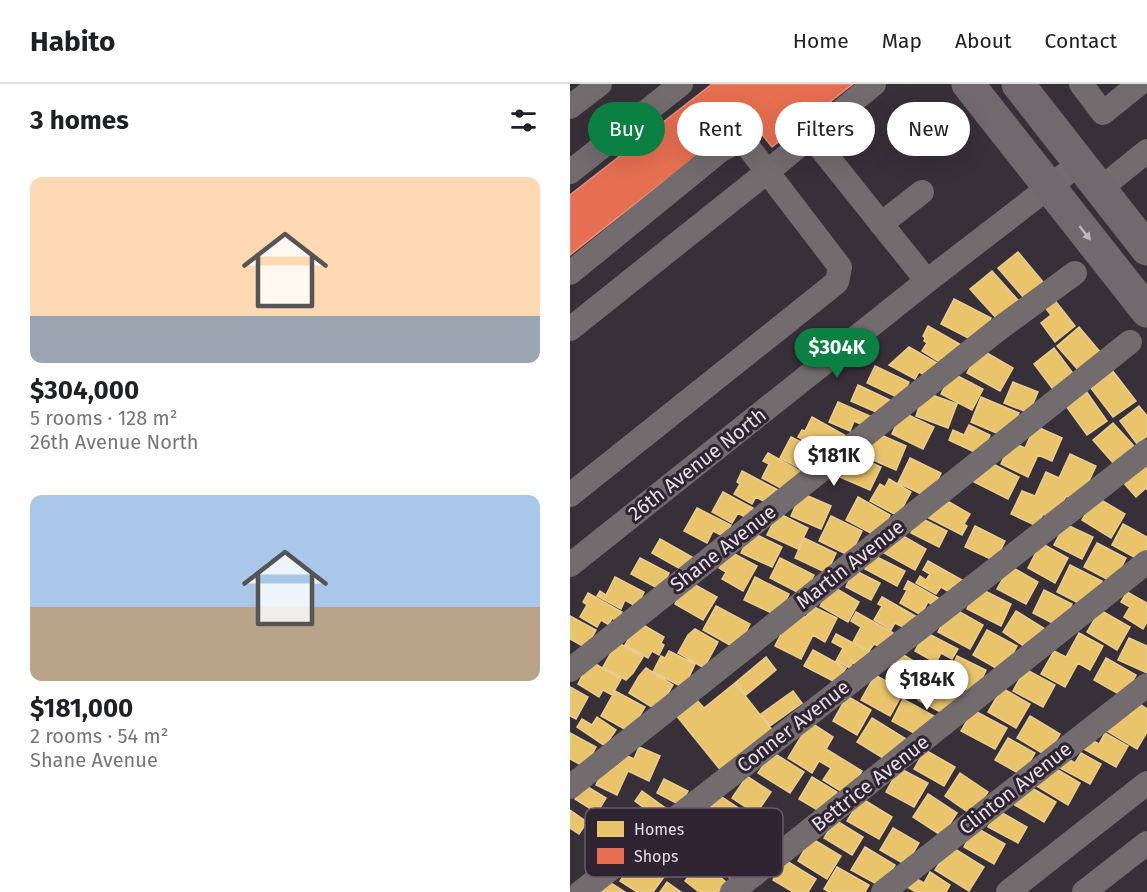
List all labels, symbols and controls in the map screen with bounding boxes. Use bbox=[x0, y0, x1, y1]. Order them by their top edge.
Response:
text: Habito bbox=[30, 25, 115, 58]
text: Home bbox=[793, 28, 849, 54]
text: Map bbox=[882, 28, 922, 54]
text: About bbox=[955, 28, 1012, 54]
text: Contact bbox=[1045, 28, 1117, 54]
chip: Buy bbox=[588, 102, 665, 156]
chip: Rent bbox=[677, 102, 763, 156]
chip: Filters bbox=[775, 102, 875, 156]
chip: New bbox=[887, 102, 970, 156]
icon: filters bbox=[507, 104, 540, 137]
text: 3 homes bbox=[30, 105, 129, 136]
icon: home bbox=[231, 216, 339, 324]
one-way arrow bbox=[1079, 225, 1092, 241]
pin: $304K bbox=[795, 328, 879, 379]
text: $304K bbox=[808, 335, 866, 359]
text: $304,000 bbox=[30, 375, 139, 406]
street label: 26th Avenue North bbox=[623, 403, 771, 525]
text: 5 rooms · 128 m² bbox=[30, 406, 178, 430]
text: 26th Avenue North bbox=[30, 430, 198, 454]
pin: $181K bbox=[792, 436, 876, 487]
text: $181K bbox=[808, 443, 860, 467]
street label: Shane Avenue bbox=[665, 499, 781, 597]
street label: Martin Avenue bbox=[791, 514, 909, 614]
icon: home bbox=[231, 534, 339, 642]
pin: $184K bbox=[885, 660, 969, 711]
text: $184K bbox=[899, 667, 955, 691]
street label: Conner Avenue bbox=[732, 675, 854, 777]
text: $181,000 bbox=[30, 693, 133, 724]
text: 2 rooms · 54 m² bbox=[30, 724, 169, 748]
street label: Bettrice Avenue bbox=[806, 730, 934, 836]
street label: Clinton Avenue bbox=[954, 737, 1076, 839]
text: Shane Avenue bbox=[30, 748, 158, 772]
legend bbox=[585, 808, 783, 877]
text: Homes bbox=[634, 820, 684, 839]
text: Shops bbox=[634, 847, 678, 866]

